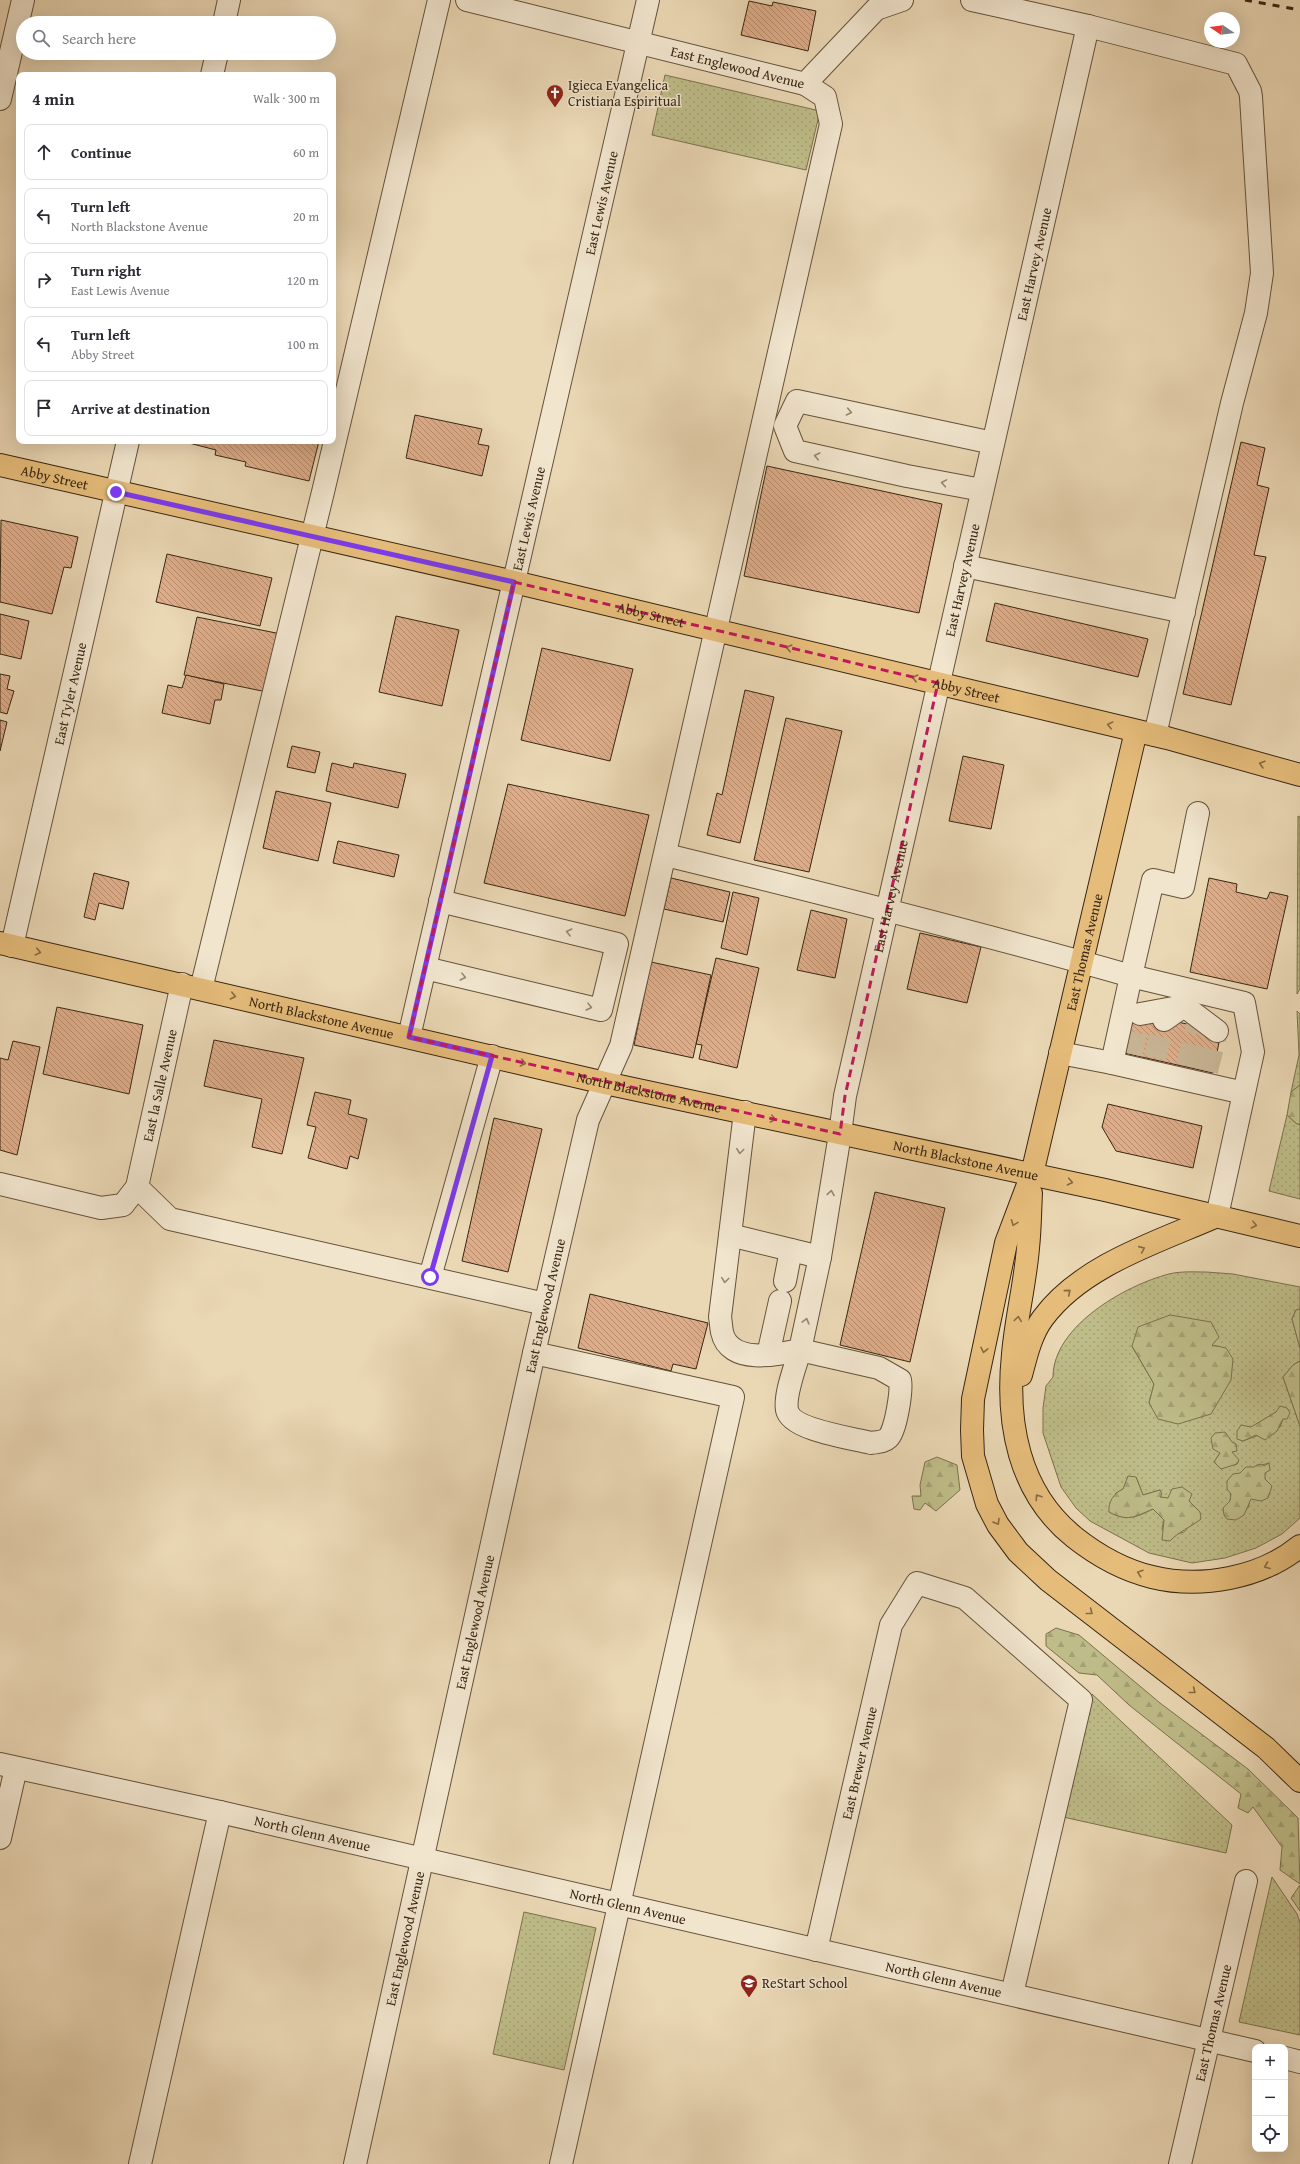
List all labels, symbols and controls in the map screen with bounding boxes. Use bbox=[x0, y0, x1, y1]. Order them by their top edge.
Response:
north arrow bbox=[1204, 12, 1240, 48]
search box bbox=[16, 16, 336, 60]
icon: search bbox=[30, 27, 52, 49]
text: Search here bbox=[62, 28, 136, 49]
street label: East Englewood Avenue bbox=[669, 41, 807, 94]
place label: Igieca Evangelica Cristiana Espiritual bbox=[568, 75, 681, 111]
church icon: Igieca Evangelica Cristiana Espiritual bbox=[545, 83, 565, 108]
text: 4 min bbox=[32, 86, 74, 111]
text: Walk · 300 m bbox=[253, 89, 320, 108]
icon: ahead bbox=[33, 141, 55, 163]
text: Continue bbox=[71, 142, 132, 163]
text: 60 m bbox=[293, 143, 319, 162]
street label: East Lewis Avenue bbox=[580, 148, 623, 257]
text: Turn left bbox=[71, 196, 130, 217]
icon: left bbox=[33, 205, 55, 227]
street label: East Harvey Avenue bbox=[1011, 205, 1057, 323]
text: 20 m bbox=[293, 207, 319, 226]
text: North Blackstone Avenue bbox=[71, 217, 208, 236]
text: Turn right bbox=[71, 260, 142, 281]
icon: right bbox=[33, 269, 55, 291]
text: 120 m bbox=[287, 271, 319, 290]
text: East Lewis Avenue bbox=[71, 281, 170, 300]
text: Turn left bbox=[71, 324, 130, 345]
icon: left bbox=[33, 333, 55, 355]
text: 100 m bbox=[287, 335, 319, 354]
text: Abby Street bbox=[71, 345, 135, 364]
icon: arrive bbox=[33, 397, 55, 419]
text: Arrive at destination bbox=[71, 398, 210, 419]
one-way arrow bbox=[846, 408, 852, 416]
one-way arrow bbox=[814, 453, 820, 461]
street label: Abby Street bbox=[19, 460, 90, 495]
street label: East Lewis Avenue bbox=[507, 464, 550, 573]
one-way arrow bbox=[941, 479, 947, 488]
route end bbox=[107, 483, 125, 501]
street label: East Harvey Avenue bbox=[940, 521, 985, 639]
street label: Abby Street bbox=[615, 597, 687, 632]
street label: East Tyler Avenue bbox=[49, 640, 92, 747]
one-way arrow bbox=[785, 644, 792, 653]
street label: Abby Street bbox=[930, 672, 1002, 708]
one-way arrow bbox=[912, 675, 918, 683]
one-way arrow bbox=[1106, 721, 1113, 729]
one-way arrow bbox=[1259, 760, 1266, 769]
street label: East Harvey Avenue bbox=[868, 837, 913, 954]
street label: East Thomas Avenue bbox=[1061, 891, 1108, 1013]
one-way arrow bbox=[566, 929, 572, 937]
one-way arrow bbox=[35, 947, 41, 955]
one-way arrow bbox=[459, 972, 466, 981]
street label: North Blackstone Avenue bbox=[247, 991, 396, 1044]
one-way arrow bbox=[230, 992, 236, 1000]
one-way arrow bbox=[586, 1003, 592, 1011]
street label: East la Salle Avenue bbox=[137, 1027, 182, 1144]
one-way arrow bbox=[520, 1059, 526, 1067]
street label: North Blackstone Avenue bbox=[575, 1067, 724, 1118]
one-way arrow bbox=[770, 1114, 776, 1122]
street label: North Blackstone Avenue bbox=[891, 1135, 1041, 1186]
one-way arrow bbox=[736, 1148, 745, 1154]
one-way arrow bbox=[1067, 1177, 1073, 1185]
one-way arrow bbox=[826, 1190, 834, 1196]
one-way arrow bbox=[1010, 1220, 1018, 1227]
one-way arrow bbox=[1251, 1220, 1258, 1229]
street label: East Englewood Avenue bbox=[520, 1236, 570, 1375]
one-way arrow bbox=[1139, 1245, 1146, 1253]
route start bbox=[421, 1268, 439, 1286]
one-way arrow bbox=[720, 1277, 729, 1283]
one-way arrow bbox=[1063, 1289, 1071, 1296]
one-way arrow bbox=[1013, 1316, 1022, 1322]
one-way arrow bbox=[801, 1317, 810, 1324]
one-way arrow bbox=[980, 1346, 988, 1353]
one-way arrow bbox=[1036, 1494, 1043, 1501]
one-way arrow bbox=[992, 1518, 999, 1525]
street label: East Englewood Avenue bbox=[450, 1552, 499, 1691]
one-way arrow bbox=[1263, 1561, 1270, 1569]
one-way arrow bbox=[1137, 1570, 1144, 1578]
one-way arrow bbox=[1085, 1607, 1092, 1614]
one-way arrow bbox=[1188, 1686, 1195, 1693]
street label: East Brewer Avenue bbox=[836, 1704, 882, 1821]
street label: North Glenn Avenue bbox=[252, 1810, 373, 1857]
street label: East Englewood Avenue bbox=[380, 1869, 429, 2008]
street label: North Glenn Avenue bbox=[568, 1883, 689, 1929]
street label: North Glenn Avenue bbox=[884, 1956, 1004, 2002]
street label: East Thomas Avenue bbox=[1190, 1962, 1236, 2083]
school or university icon: ReStart School bbox=[739, 1973, 759, 1998]
place label: ReStart School bbox=[762, 1973, 848, 1993]
map controls bbox=[1252, 2044, 1288, 2152]
button: + bbox=[1252, 2044, 1288, 2080]
button: − bbox=[1252, 2080, 1288, 2116]
button: locate bbox=[1252, 2116, 1288, 2152]

